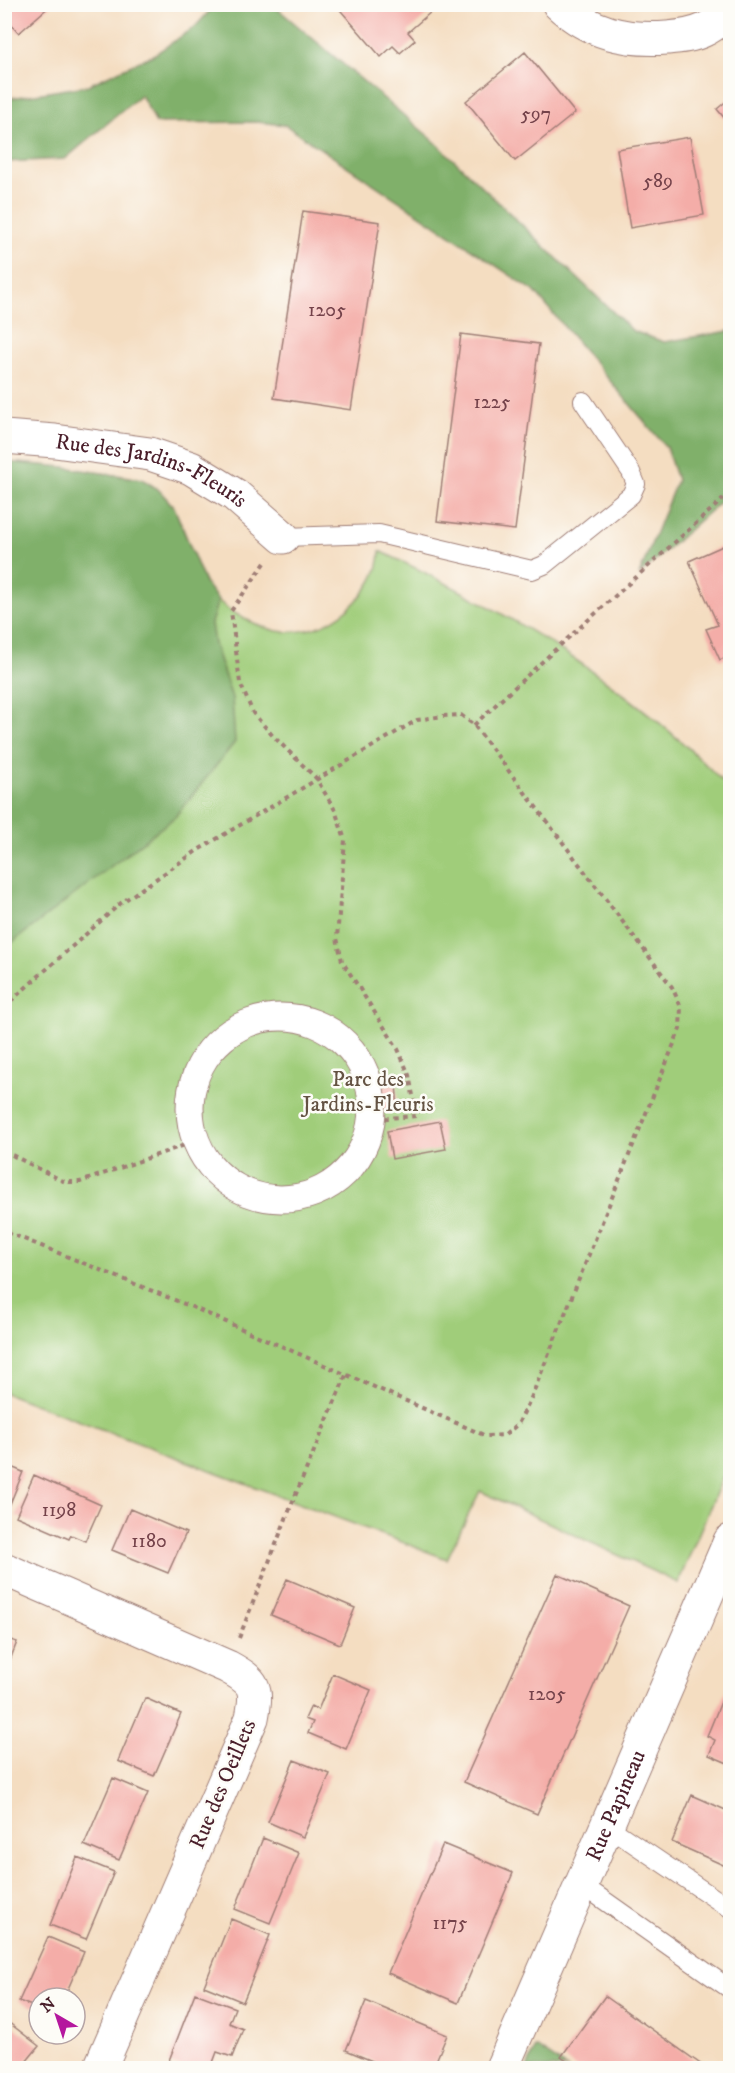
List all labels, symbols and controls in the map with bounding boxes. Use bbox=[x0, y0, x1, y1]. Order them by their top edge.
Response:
house number: 597 bbox=[521, 102, 551, 127]
house number: 589 bbox=[643, 169, 673, 194]
house number: 1205 bbox=[308, 298, 346, 323]
house number: 1225 bbox=[474, 390, 510, 415]
street label: Rue des Jardins-Fleuris bbox=[54, 428, 253, 513]
park label: Parc des Jardins-Fleuris bbox=[300, 1066, 434, 1118]
house number: 1198 bbox=[42, 1498, 76, 1523]
house number: 1180 bbox=[131, 1529, 167, 1554]
house number: 1205 bbox=[528, 1682, 566, 1707]
street label: Rue des Oeillets bbox=[184, 1715, 262, 1853]
street label: Rue Papineau bbox=[580, 1746, 651, 1865]
house number: 1175 bbox=[432, 1911, 468, 1936]
north arrow bbox=[27, 1986, 87, 2046]
text: N bbox=[37, 1993, 60, 2017]

